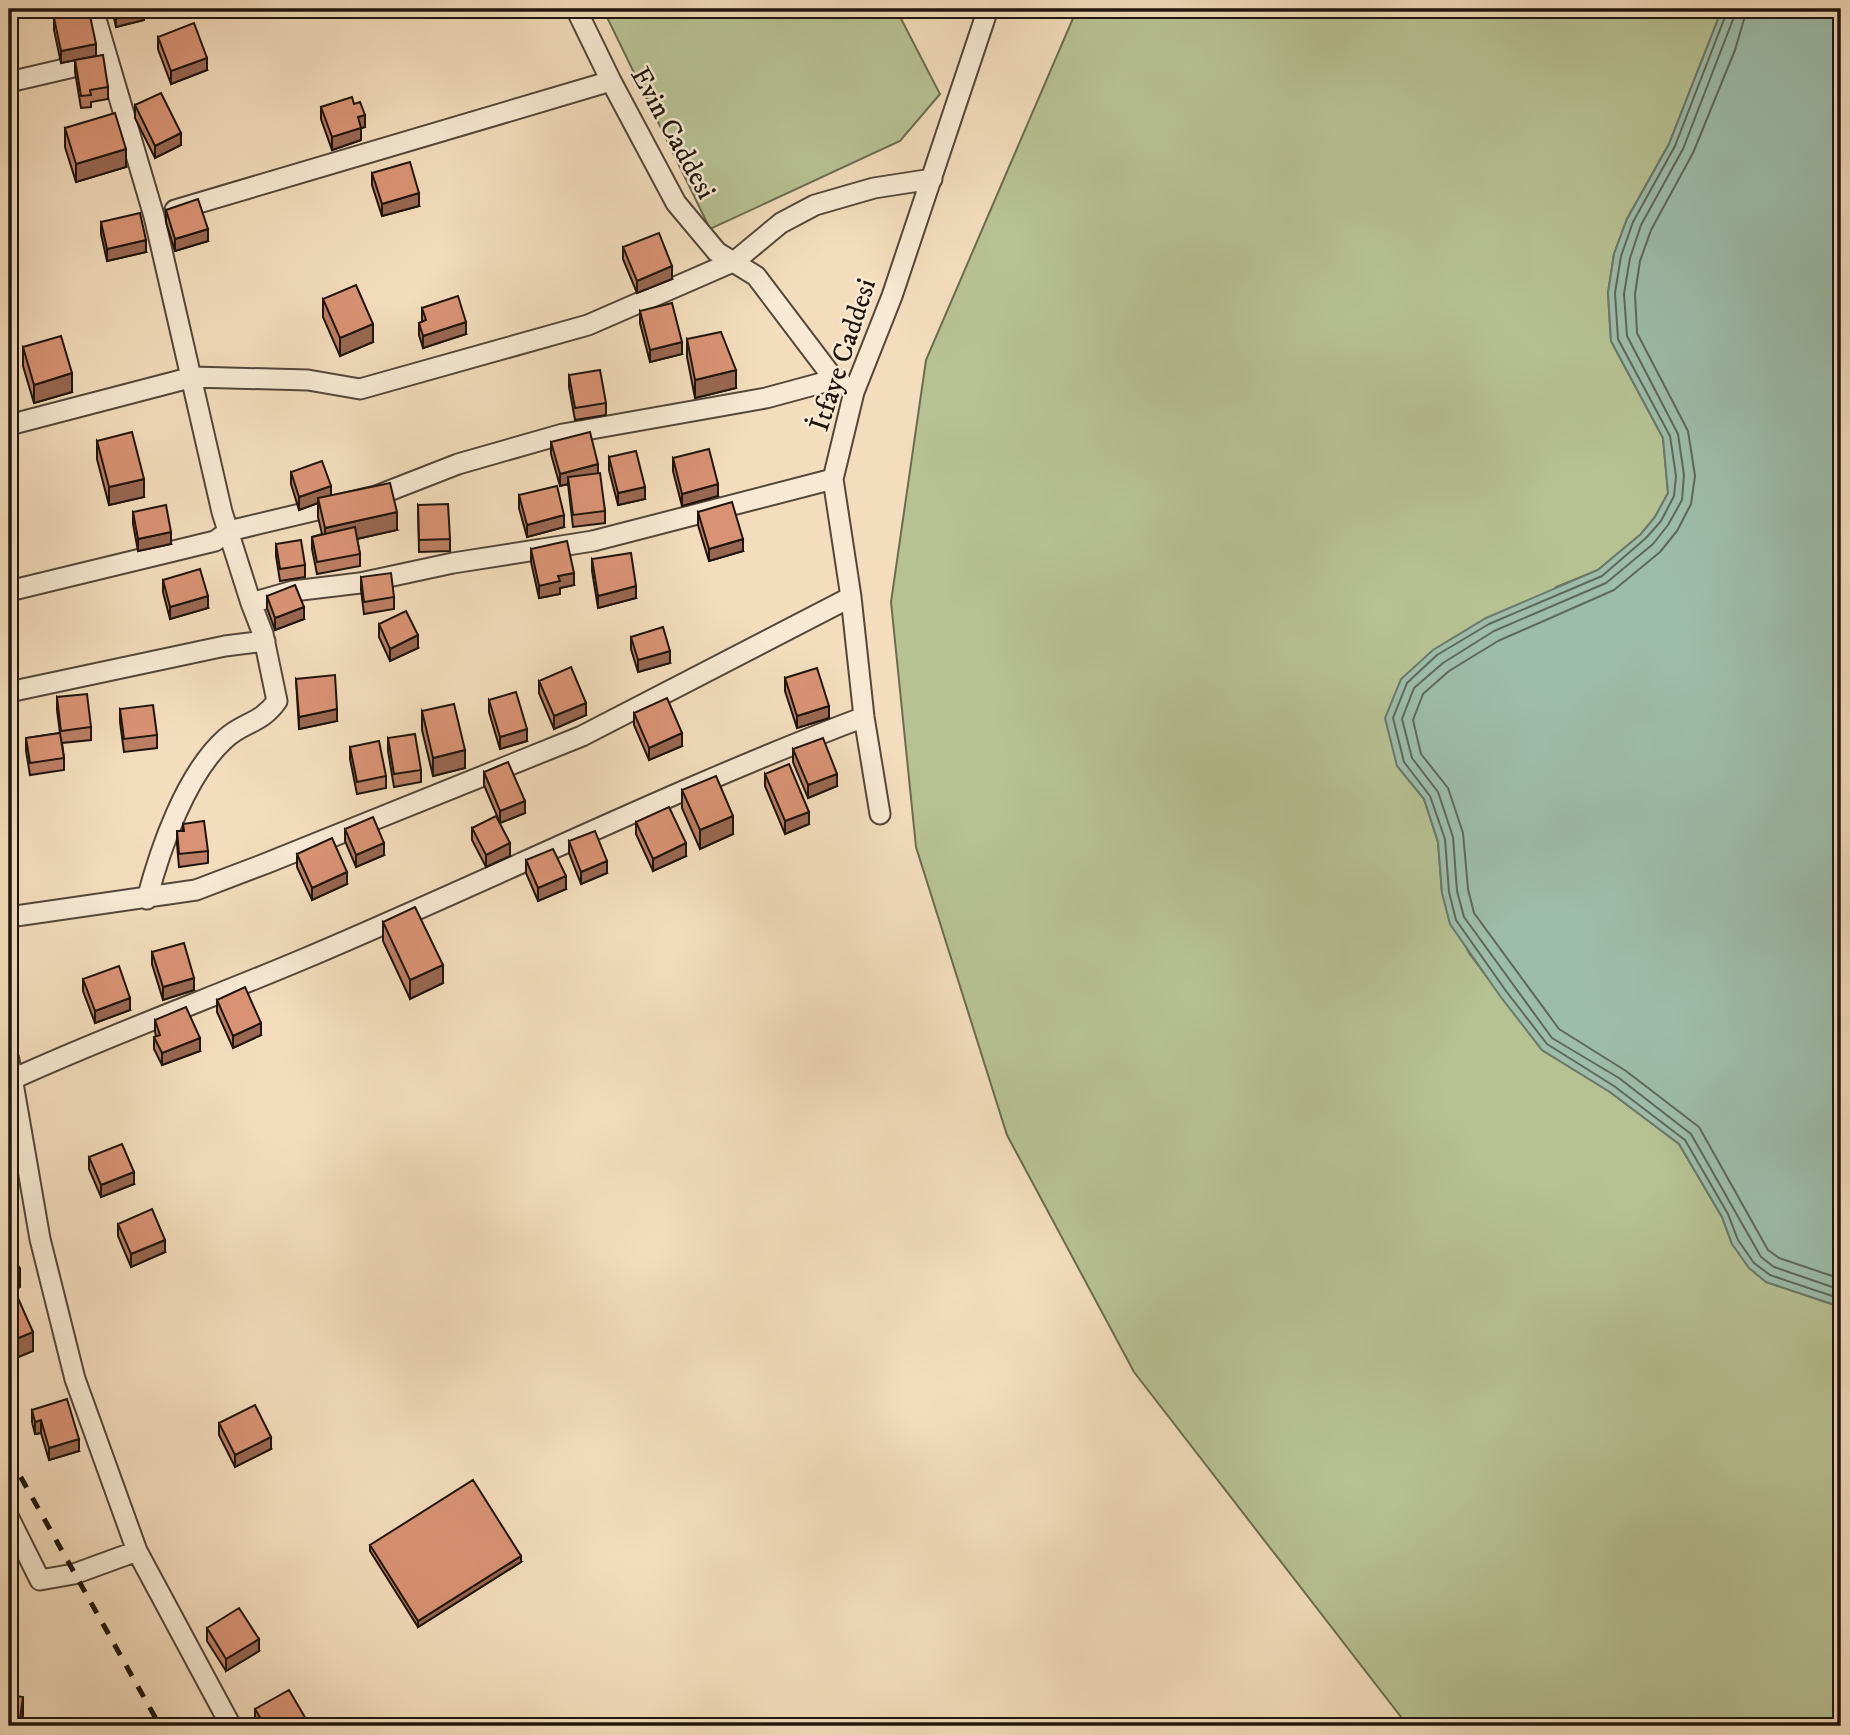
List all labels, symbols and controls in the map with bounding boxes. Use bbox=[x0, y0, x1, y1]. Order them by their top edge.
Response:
street label: Evin Caddesi bbox=[622, 61, 724, 205]
street label: İtfaye Caddesi bbox=[802, 274, 884, 436]

